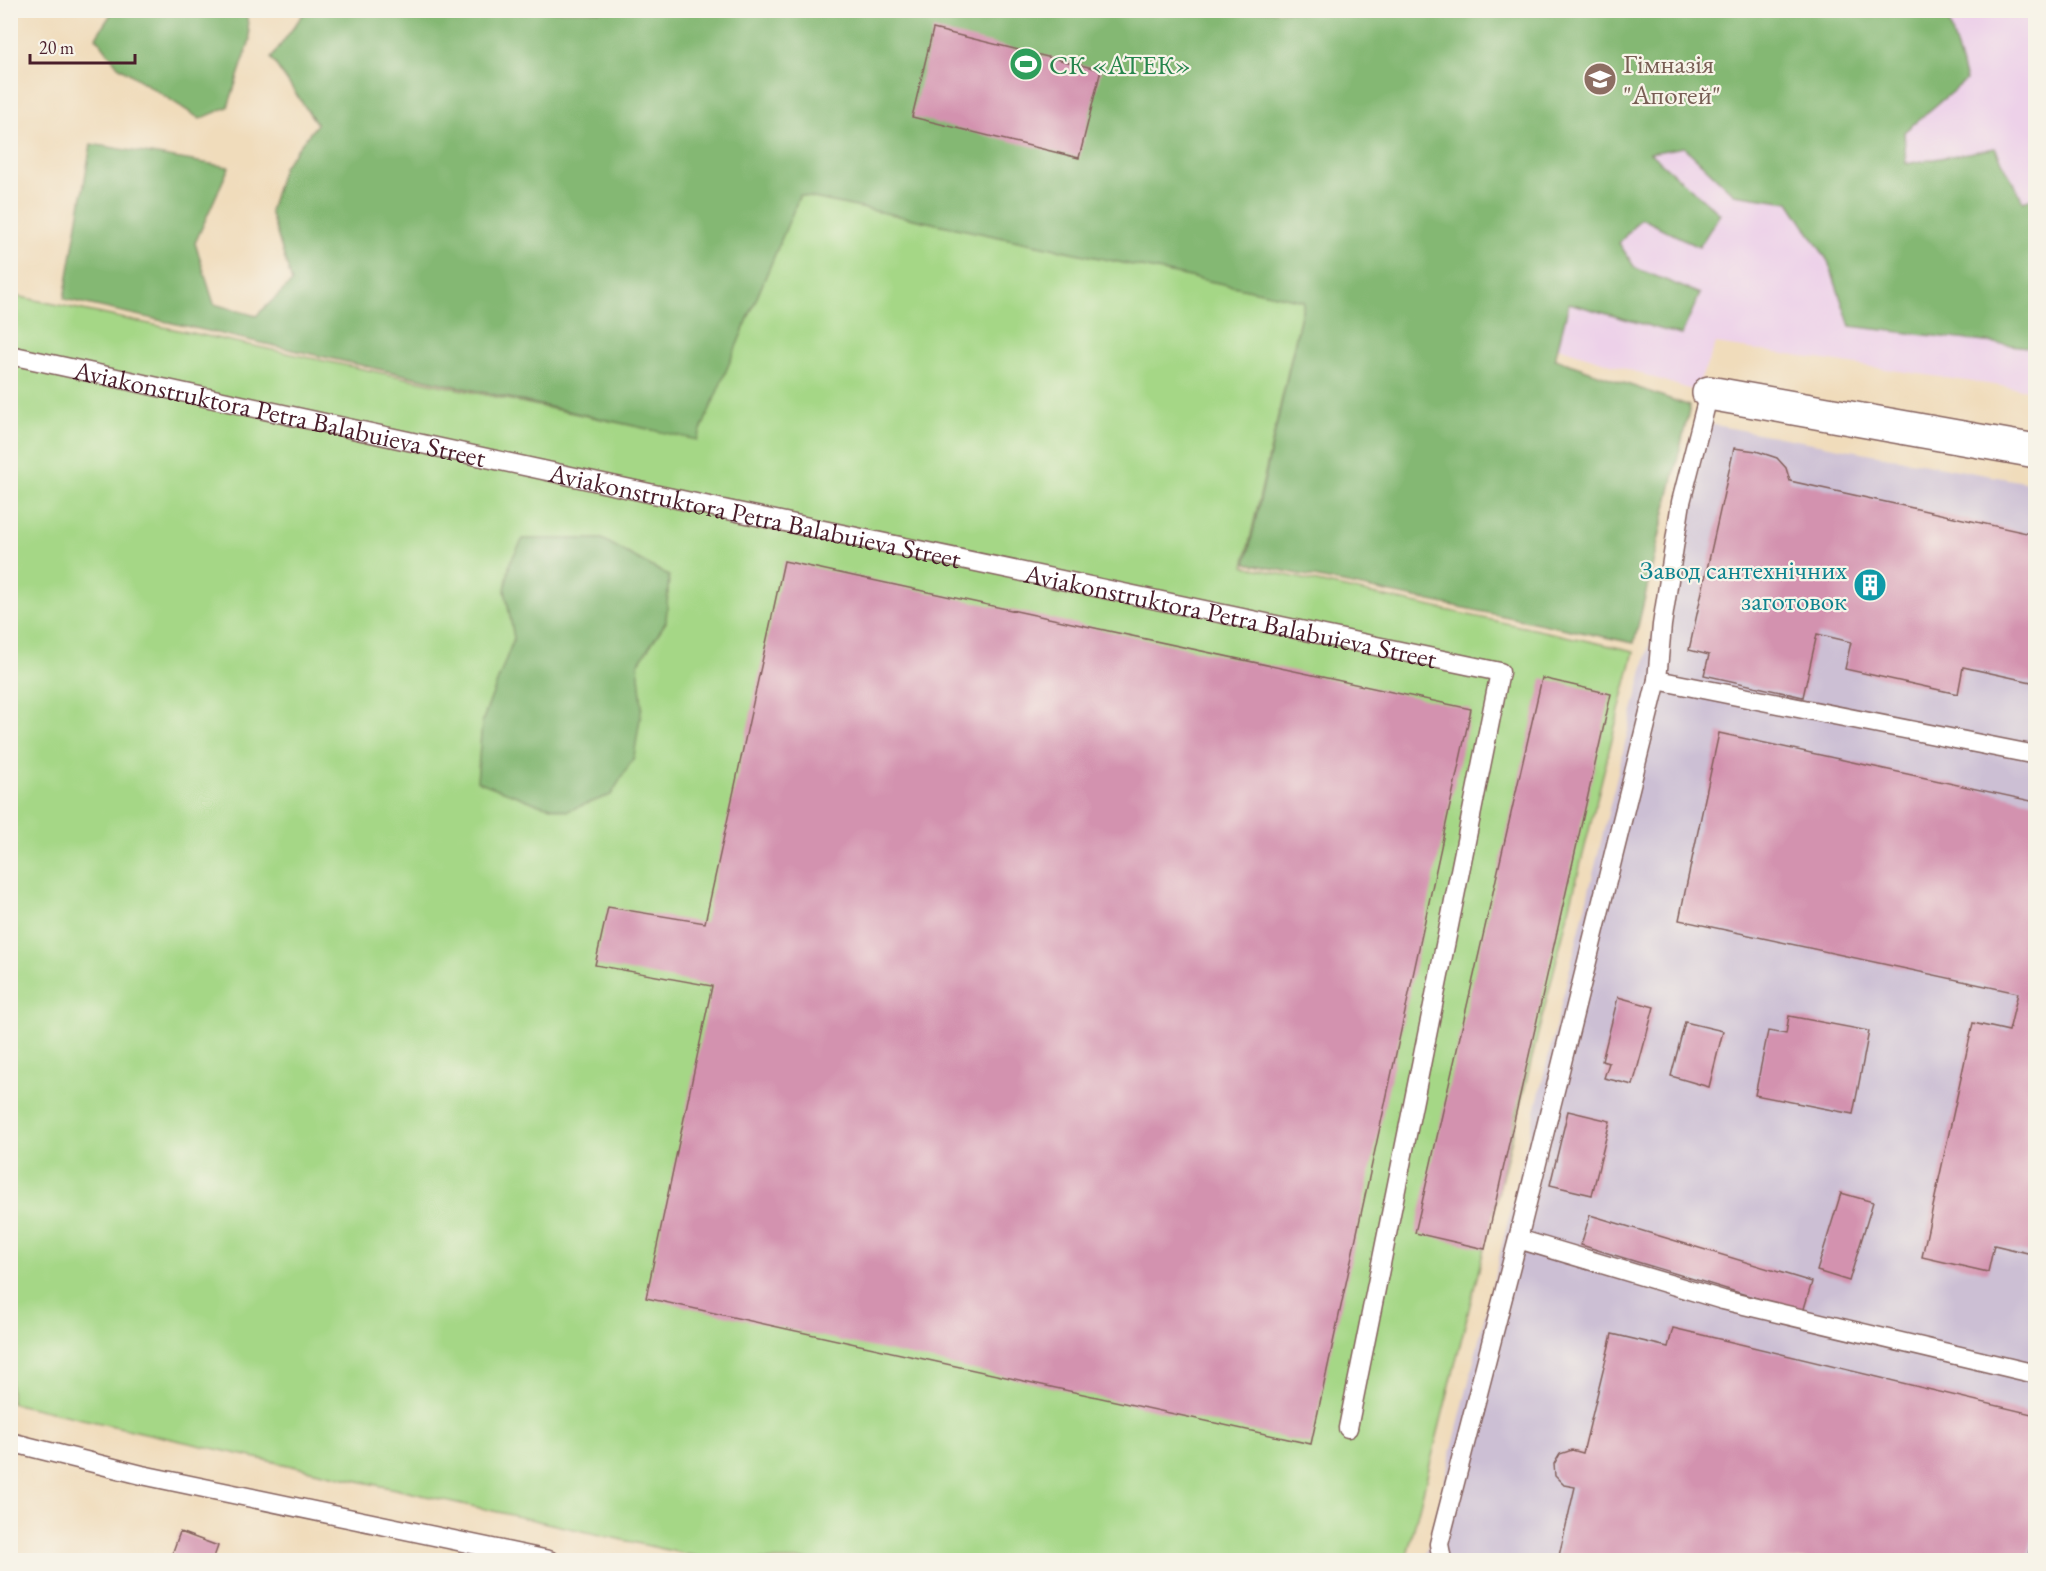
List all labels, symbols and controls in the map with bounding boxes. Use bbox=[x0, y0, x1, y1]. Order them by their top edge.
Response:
scale bar bbox=[30, 27, 135, 65]
text: 20 m bbox=[39, 36, 74, 59]
sports icon: СК «АТЕК» bbox=[1008, 46, 1044, 82]
place label: Гімназія "Апогей" bbox=[1623, 46, 1721, 112]
place label: СК «АТЕК» bbox=[1049, 47, 1191, 82]
school or university icon: Гімназія "Апогей" bbox=[1582, 61, 1618, 97]
street label: Aviakonstruktora Petra Balabuieva Street bbox=[70, 352, 490, 475]
street label: Aviakonstruktora Petra Balabuieva Street bbox=[545, 454, 965, 576]
place label: Завод сантехнічних заготовок bbox=[1640, 552, 1847, 618]
street label: Aviakonstruktora Petra Balabuieva Street bbox=[1020, 555, 1440, 676]
building icon: Завод сантехнічних заготовок bbox=[1852, 567, 1888, 603]

